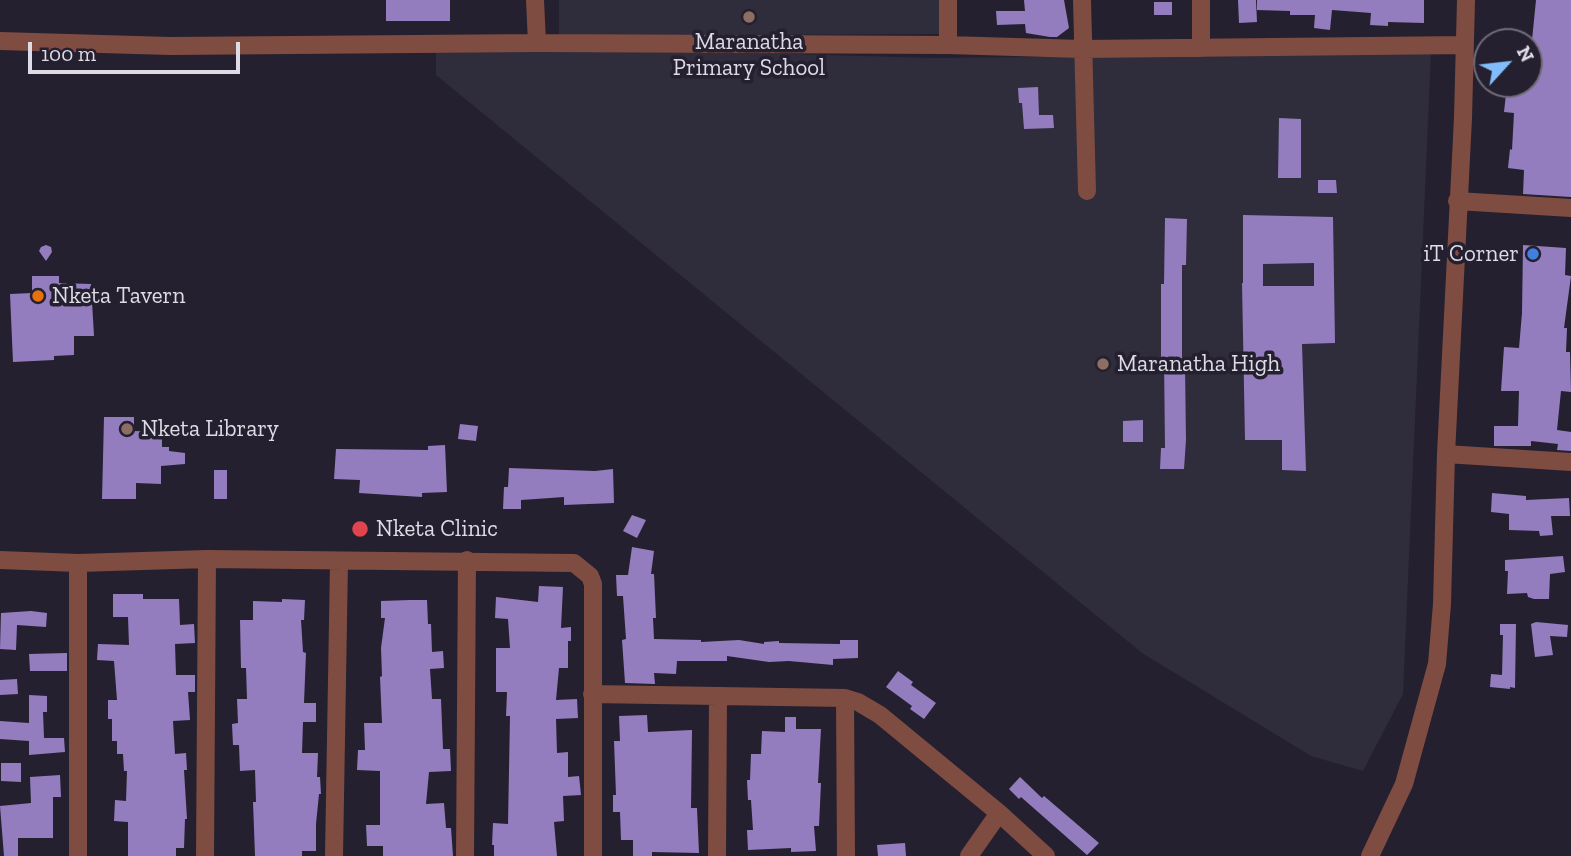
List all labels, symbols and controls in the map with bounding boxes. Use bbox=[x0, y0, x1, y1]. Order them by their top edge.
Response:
marker: Maranatha Primary School bbox=[741, 9, 757, 25]
scale bar bbox=[32, 28, 243, 72]
place label: Maranatha Primary School bbox=[673, 28, 825, 82]
north arrow bbox=[1473, 28, 1543, 98]
text: 100 m bbox=[41, 41, 96, 66]
text: N bbox=[1512, 42, 1539, 66]
place label: iT Corner bbox=[1424, 240, 1519, 268]
marker: iT Corner bbox=[1525, 246, 1541, 262]
place label: Nketa Tavern bbox=[52, 282, 185, 310]
marker: Nketa Tavern bbox=[30, 288, 46, 304]
place label: Maranatha High bbox=[1117, 350, 1280, 378]
marker: Maranatha High bbox=[1095, 356, 1111, 372]
place label: Nketa Library bbox=[141, 415, 279, 443]
marker: Nketa Library bbox=[119, 421, 135, 437]
place label: Nketa Clinic bbox=[376, 515, 498, 543]
marker: Nketa Clinic bbox=[350, 519, 370, 539]

